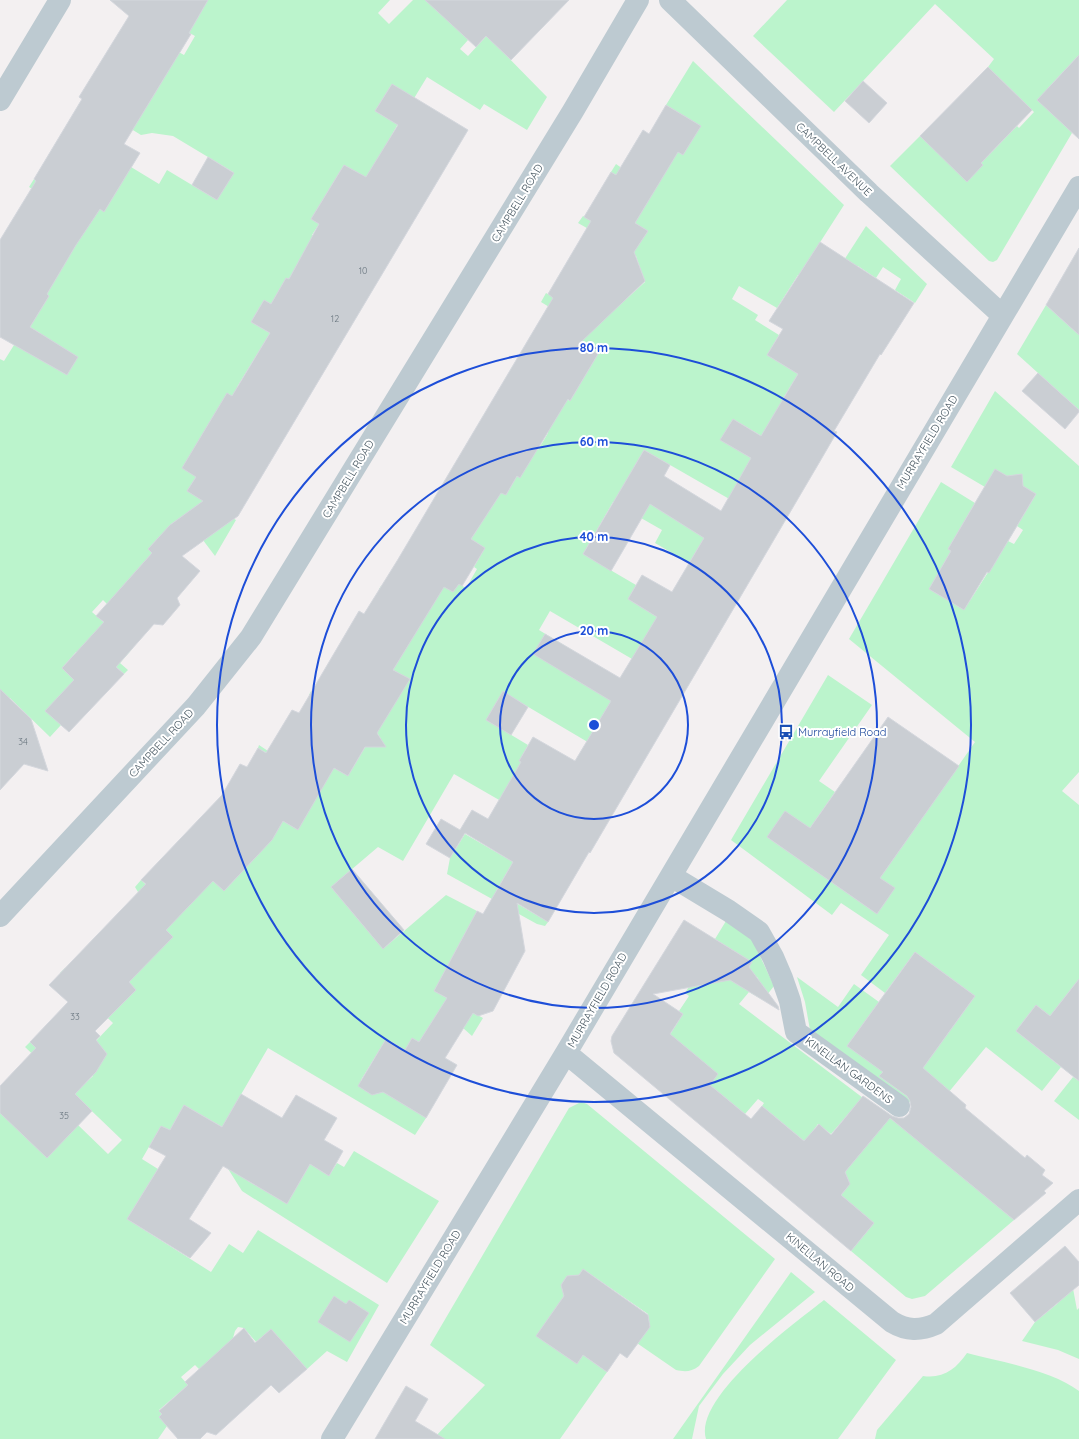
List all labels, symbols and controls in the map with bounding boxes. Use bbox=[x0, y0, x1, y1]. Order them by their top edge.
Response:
street label: CAMPBELL AVENUE bbox=[793, 119, 875, 199]
street label: CAMPBELL ROAD bbox=[488, 161, 546, 245]
house number: 10 bbox=[359, 265, 367, 276]
house number: 12 bbox=[331, 313, 339, 324]
text: 80 m bbox=[580, 340, 608, 355]
street label: MURRAYFIELD ROAD bbox=[893, 392, 961, 492]
text: 60 m bbox=[580, 434, 608, 449]
street label: CAMPBELL ROAD bbox=[319, 437, 377, 521]
text: 40 m bbox=[580, 529, 608, 544]
text: 20 m bbox=[580, 623, 608, 638]
street label: CAMPBELL ROAD bbox=[126, 706, 196, 780]
centre of rings bbox=[587, 718, 601, 732]
bus stop icon: Murrayfield Road bbox=[777, 723, 795, 741]
place label: Murrayfield Road bbox=[798, 725, 887, 739]
house number: 34 bbox=[18, 736, 28, 747]
street label: MURRAYFIELD ROAD bbox=[564, 950, 630, 1050]
house number: 33 bbox=[70, 1011, 80, 1022]
street label: KINELLAN GARDENS bbox=[803, 1034, 895, 1106]
house number: 35 bbox=[59, 1110, 69, 1121]
street label: MURRAYFIELD ROAD bbox=[396, 1227, 464, 1327]
street label: KINELLAN ROAD bbox=[783, 1229, 857, 1295]

